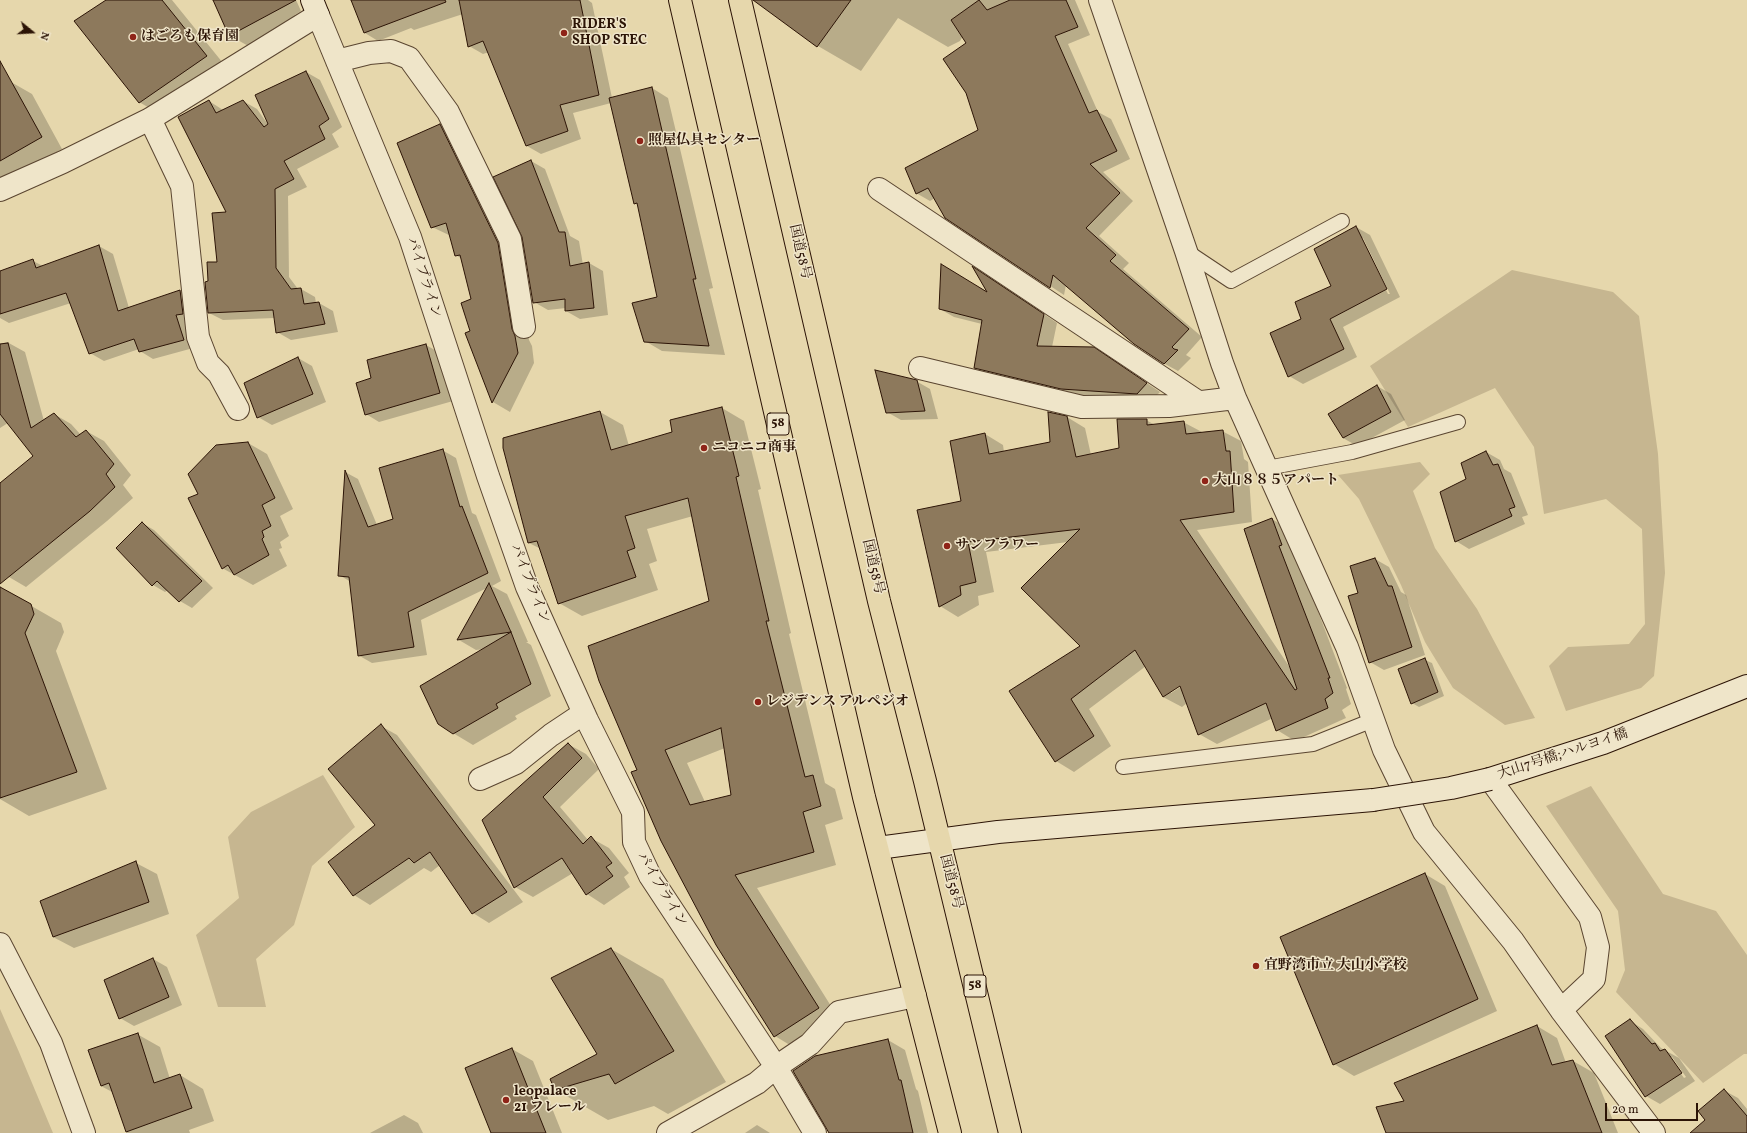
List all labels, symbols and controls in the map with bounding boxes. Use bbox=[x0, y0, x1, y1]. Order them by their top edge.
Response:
north arrow bbox=[12, 12, 52, 52]
place label: RIDER'S SHOP STEC bbox=[572, 17, 647, 50]
marker: RIDER'S SHOP STEC bbox=[559, 28, 569, 38]
place label: はごろも保育園 bbox=[141, 29, 239, 45]
text: N bbox=[36, 30, 52, 42]
marker: はごろも保育園 bbox=[128, 32, 138, 42]
place label: 照屋仏具センター bbox=[648, 133, 760, 149]
marker: 照屋仏具センター bbox=[635, 136, 645, 146]
street label: 国道58号 bbox=[785, 223, 813, 281]
street label: パイプライン bbox=[402, 235, 444, 321]
road number: 58 bbox=[767, 413, 789, 435]
place label: ニコニコ商事 bbox=[712, 440, 796, 456]
marker: ニコニコ商事 bbox=[699, 443, 709, 453]
place label: 大山８８５アパート bbox=[1213, 473, 1339, 489]
marker: 大山８８５アパート bbox=[1200, 476, 1210, 486]
street label: 国道58号 bbox=[858, 538, 886, 596]
place label: サンフラワー bbox=[955, 538, 1039, 554]
marker: サンフラワー bbox=[942, 541, 952, 551]
street label: パイプライン bbox=[505, 542, 553, 626]
place label: レジデンス アルペジオ bbox=[766, 694, 909, 710]
marker: レジデンス アルペジオ bbox=[753, 697, 763, 707]
street label: 大山7号橋;ハルヨイ橋 bbox=[1496, 726, 1630, 784]
street label: パイプライン bbox=[632, 850, 690, 930]
street label: 国道58号 bbox=[935, 853, 965, 911]
place label: 宜野湾市立 大山小学校 bbox=[1264, 958, 1407, 974]
marker: 宜野湾市立 大山小学校 bbox=[1251, 961, 1261, 971]
road number: 58 bbox=[964, 975, 986, 997]
place label: leopalace 21 フレール bbox=[514, 1084, 586, 1116]
marker: leopalace 21 フレール bbox=[501, 1095, 511, 1105]
scale bar bbox=[1607, 1095, 1700, 1121]
text: 20 m bbox=[1612, 1102, 1639, 1118]

